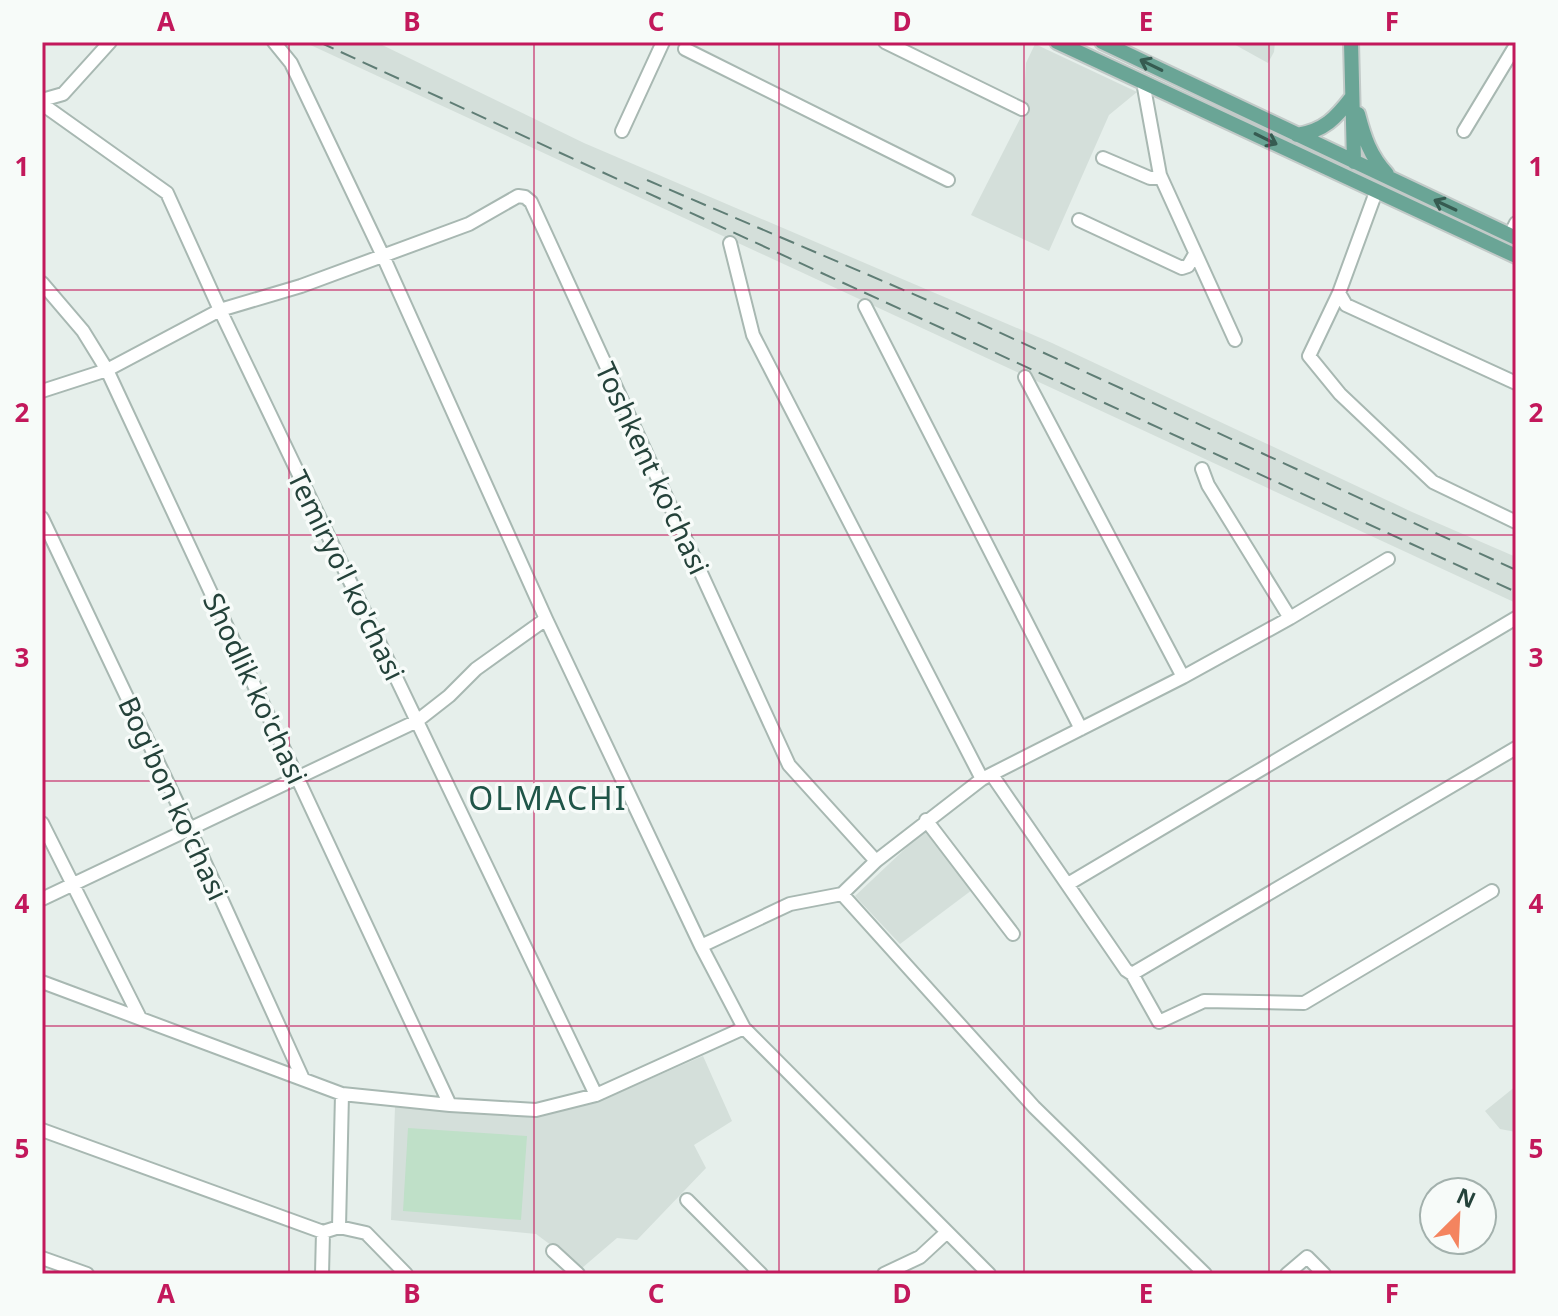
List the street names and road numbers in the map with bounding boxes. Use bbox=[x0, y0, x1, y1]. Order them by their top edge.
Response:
street label: Toshkent ko'chasi bbox=[587, 356, 719, 580]
street label: Temiryo'l ko'chasi bbox=[280, 464, 414, 686]
street label: Shodlik ko'chasi bbox=[195, 586, 317, 790]
street label: Bog'bon ko'chasi bbox=[110, 690, 238, 906]

